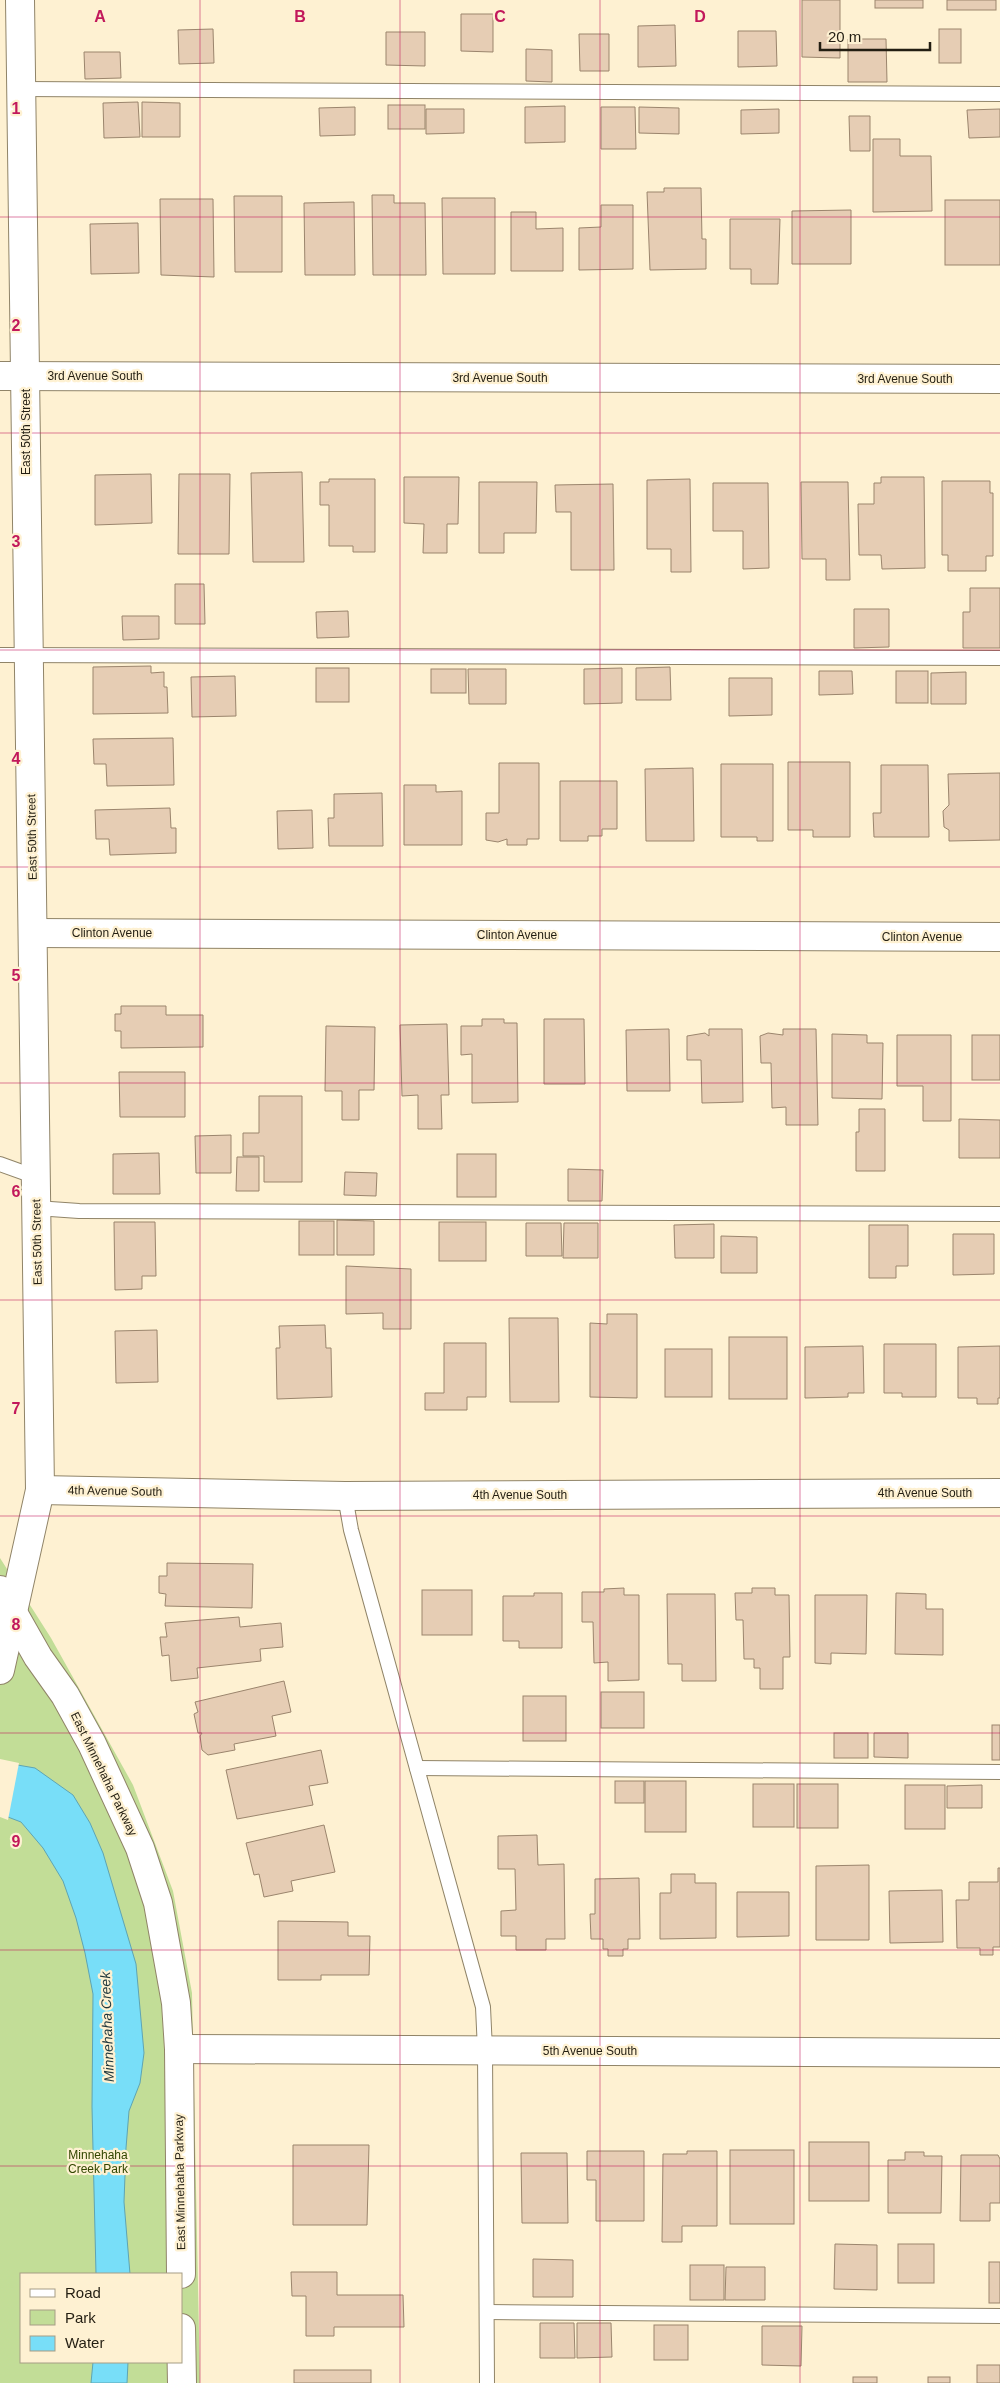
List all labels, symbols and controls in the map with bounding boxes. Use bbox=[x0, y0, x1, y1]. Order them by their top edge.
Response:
text: A bbox=[94, 8, 106, 25]
text: B bbox=[294, 8, 306, 25]
text: C bbox=[494, 8, 506, 25]
text: D bbox=[694, 8, 706, 25]
scale bar bbox=[820, 20, 930, 52]
text: 20 m bbox=[828, 28, 861, 45]
text: 1 bbox=[12, 100, 21, 117]
text: 2 bbox=[12, 317, 21, 334]
street label: 3rd Avenue South bbox=[47, 369, 143, 383]
street label: 3rd Avenue South bbox=[452, 371, 548, 385]
street label: 3rd Avenue South bbox=[857, 372, 953, 386]
street label: East 50th Street bbox=[19, 388, 33, 475]
text: 3 bbox=[12, 533, 21, 550]
text: 4 bbox=[12, 750, 21, 767]
street label: East 50th Street bbox=[24, 793, 40, 880]
street label: Clinton Avenue bbox=[72, 926, 153, 940]
street label: Clinton Avenue bbox=[477, 928, 558, 942]
street label: Clinton Avenue bbox=[882, 930, 963, 944]
text: 5 bbox=[12, 967, 21, 984]
text: 6 bbox=[12, 1183, 21, 1200]
street label: East 50th Street bbox=[29, 1198, 45, 1285]
text: 7 bbox=[12, 1400, 21, 1417]
street label: 4th Avenue South bbox=[68, 1483, 162, 1499]
street label: 4th Avenue South bbox=[878, 1486, 972, 1500]
street label: 4th Avenue South bbox=[473, 1488, 567, 1502]
text: 8 bbox=[12, 1616, 21, 1633]
street label: East Minnehaha Parkway bbox=[68, 1710, 140, 1838]
text: 9 bbox=[12, 1833, 21, 1850]
water label: Minnehaha Creek bbox=[97, 1971, 117, 2083]
street label: 5th Avenue South bbox=[543, 2044, 637, 2058]
street label: East Minnehaha Parkway bbox=[172, 2114, 188, 2250]
park label: Minnehaha Creek Park bbox=[68, 2148, 129, 2176]
legend bbox=[20, 2273, 182, 2363]
text: Road bbox=[65, 2284, 101, 2301]
text: Park bbox=[65, 2309, 96, 2326]
text: Water bbox=[65, 2334, 104, 2351]

